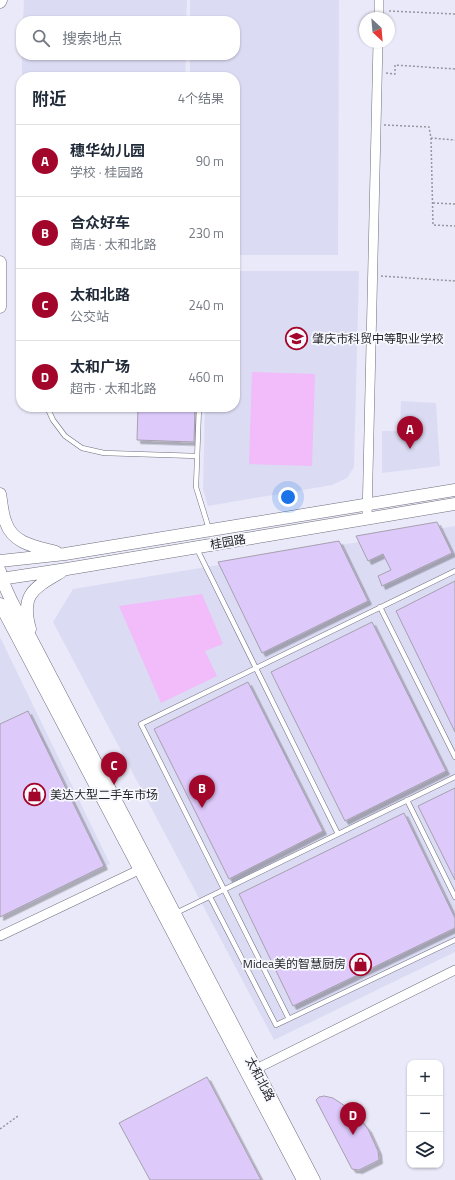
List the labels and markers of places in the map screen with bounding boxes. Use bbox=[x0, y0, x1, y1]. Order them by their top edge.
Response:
school or university icon: 肇庆市科贸中等职业学校 bbox=[283, 326, 309, 352]
place label: 肇庆市科贸中等职业学校 bbox=[312, 329, 444, 348]
pin: A bbox=[397, 416, 423, 449]
pin: C bbox=[101, 752, 127, 785]
pin: B bbox=[189, 775, 215, 808]
shop icon: 美达大型二手车市场 bbox=[22, 782, 48, 808]
place label: 美达大型二手车市场 bbox=[50, 785, 158, 804]
shop icon: Midea美的智慧厨房 bbox=[348, 951, 374, 977]
place label: Midea美的智慧厨房 bbox=[243, 954, 346, 973]
pin: D bbox=[340, 1102, 366, 1135]

